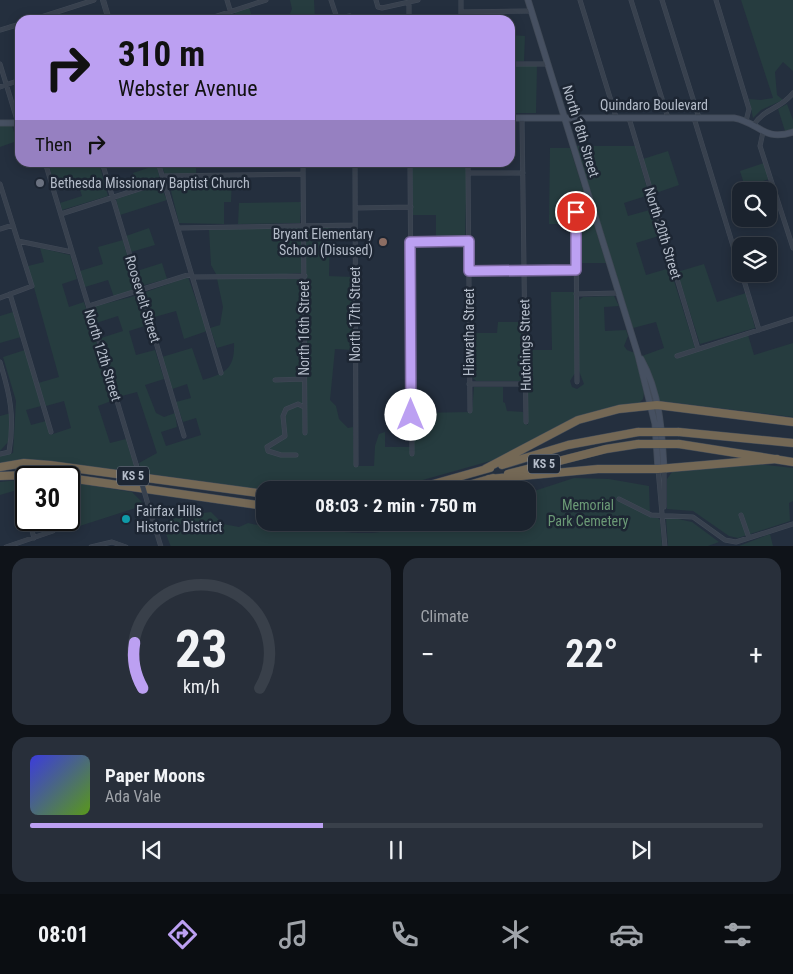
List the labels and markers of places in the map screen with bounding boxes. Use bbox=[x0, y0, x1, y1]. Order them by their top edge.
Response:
place label: Bethesda Missionary Baptist Church bbox=[50, 175, 250, 191]
marker: Bethesda Missionary Baptist Church bbox=[34, 177, 46, 189]
pin bbox=[555, 191, 597, 233]
place label: Bryant Elementary School (Disused) bbox=[273, 226, 373, 259]
marker: Bryant Elementary School (Disused) bbox=[377, 236, 389, 248]
place label: Fairfax Hills Historic District bbox=[136, 503, 222, 535]
marker: Fairfax Hills Historic District bbox=[120, 513, 132, 525]

